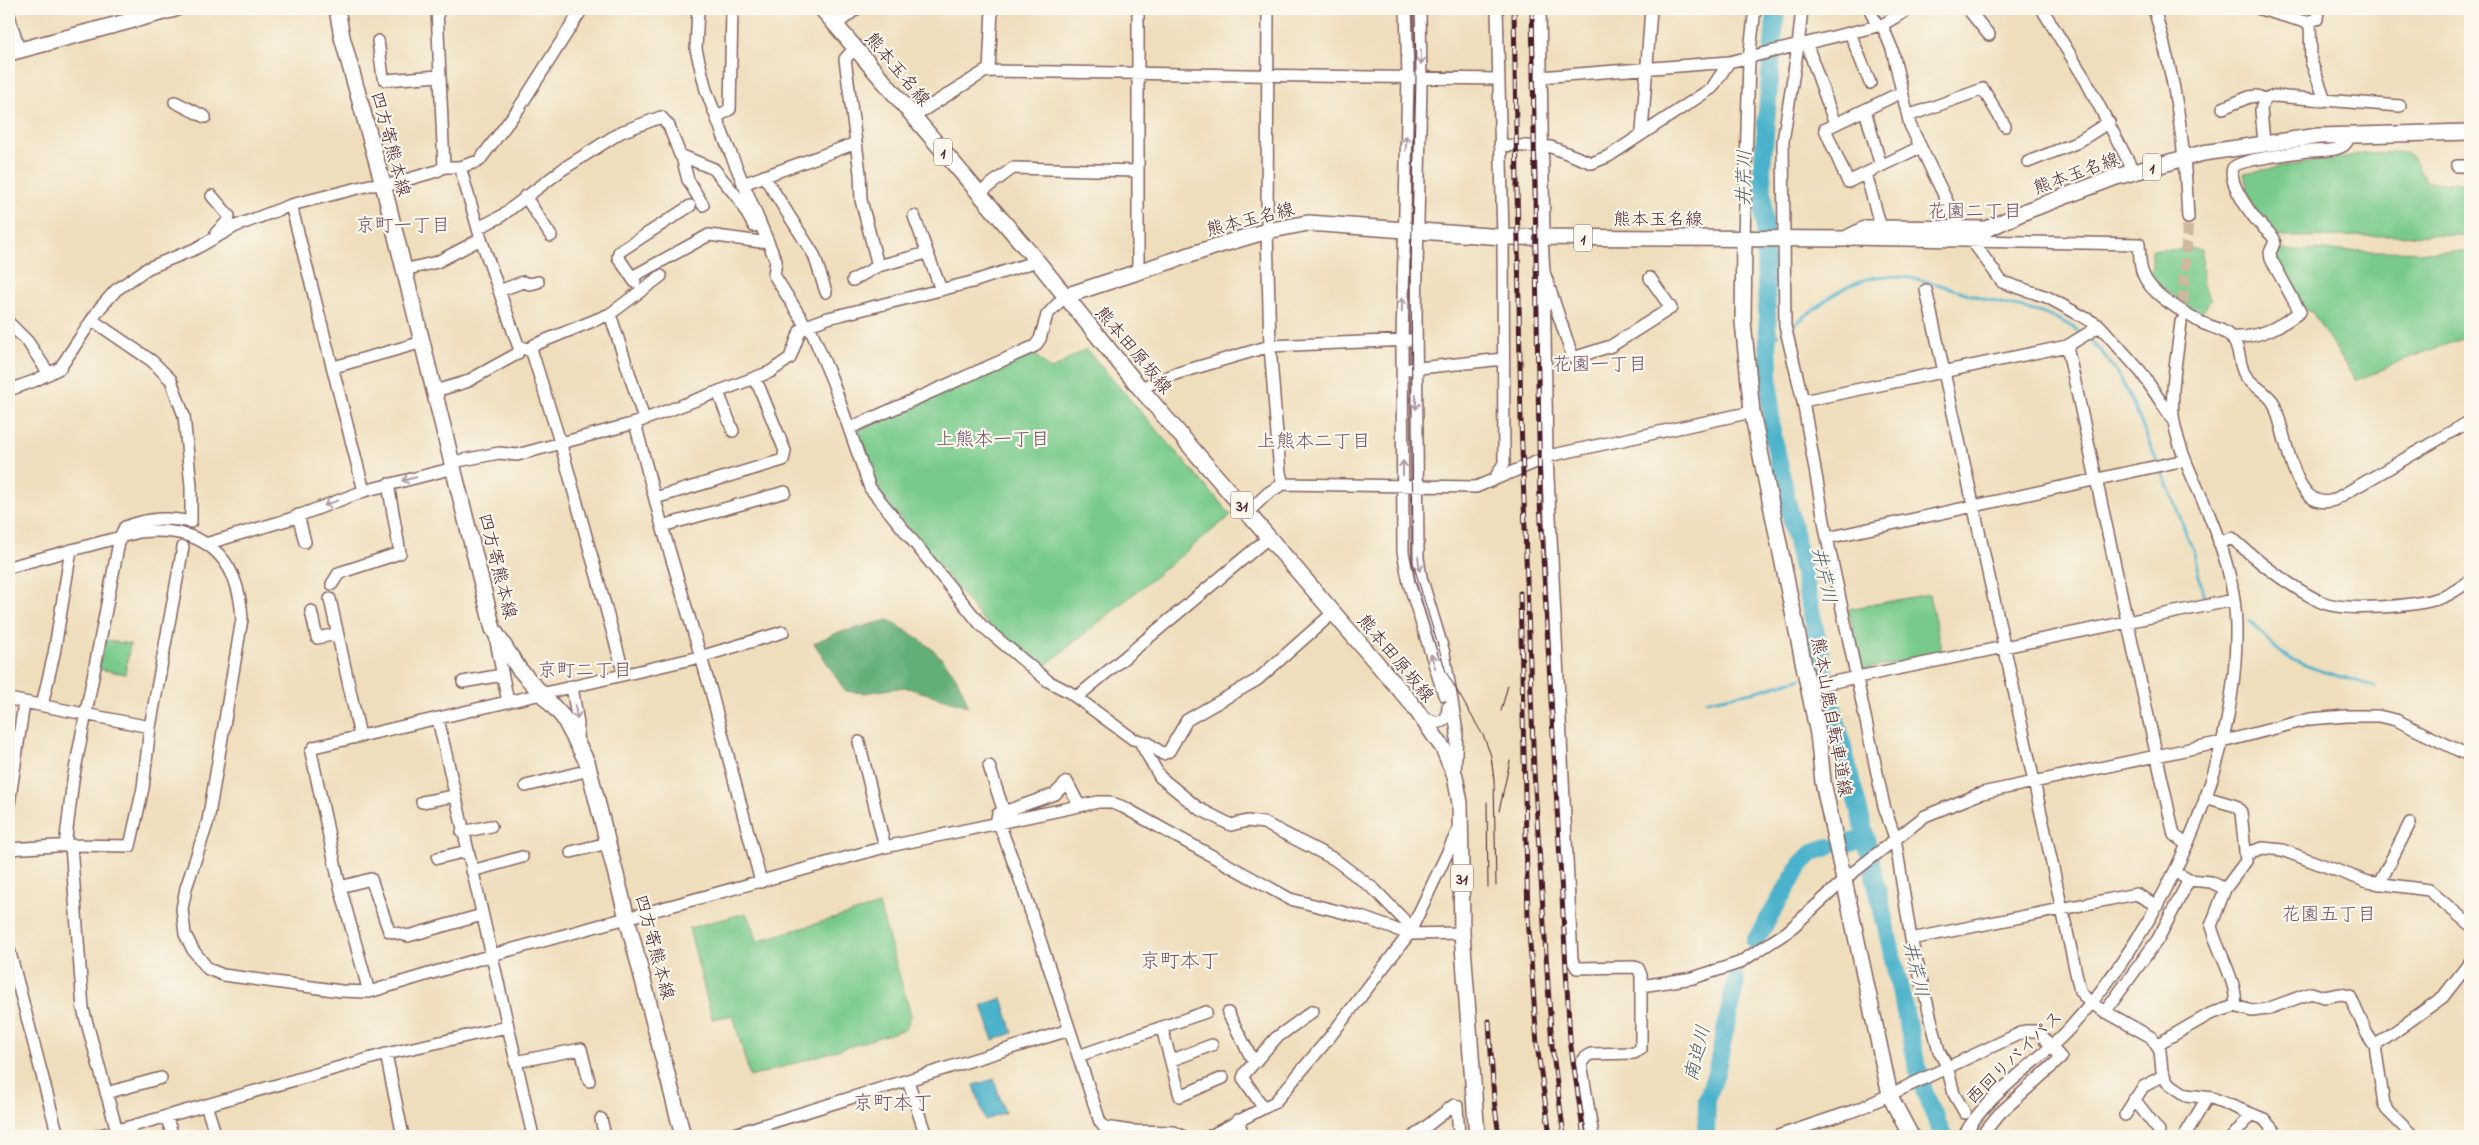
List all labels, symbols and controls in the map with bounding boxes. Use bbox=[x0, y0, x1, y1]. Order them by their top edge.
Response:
street label: 熊本玉名線 bbox=[858, 27, 935, 113]
one-way arrow bbox=[1416, 49, 1426, 65]
street label: 四方寄熊本線 bbox=[363, 89, 416, 200]
one-way arrow bbox=[1401, 135, 1410, 151]
road number: 1 bbox=[934, 138, 952, 166]
street label: 熊本玉名線 bbox=[2030, 147, 2123, 202]
water label: 井芹川 bbox=[1732, 149, 1759, 207]
road number: 1 bbox=[2143, 154, 2161, 180]
street label: 熊本玉名線 bbox=[1204, 197, 1297, 244]
district label: 花園二丁目 bbox=[1927, 199, 2023, 226]
street label: 熊本玉名線 bbox=[1613, 208, 1703, 234]
district label: 京町一丁目 bbox=[355, 213, 451, 240]
road number: 1 bbox=[1574, 224, 1592, 252]
one-way arrow bbox=[1397, 297, 1407, 314]
street label: 熊本田原坂線 bbox=[1088, 302, 1177, 401]
district label: 花園一丁目 bbox=[1552, 352, 1648, 379]
one-way arrow bbox=[1411, 394, 1421, 410]
district label: 上熊本一丁目 bbox=[936, 427, 1050, 454]
district label: 上熊本二丁目 bbox=[1257, 429, 1371, 456]
one-way arrow bbox=[1398, 460, 1407, 476]
one-way arrow bbox=[402, 474, 418, 484]
road number: 31 bbox=[1231, 492, 1253, 518]
one-way arrow bbox=[324, 499, 339, 508]
street label: 四方寄熊本線 bbox=[470, 511, 522, 622]
water label: 井芹川 bbox=[1803, 545, 1842, 606]
one-way arrow bbox=[1414, 556, 1424, 572]
street label: 熊本田原坂線 bbox=[1350, 610, 1439, 709]
street label: 熊本山鹿自転車道線 bbox=[1803, 635, 1857, 799]
one-way arrow bbox=[1428, 653, 1437, 669]
district label: 京町二丁目 bbox=[537, 658, 633, 685]
one-way arrow bbox=[572, 704, 582, 720]
road number: 31 bbox=[1451, 864, 1473, 891]
street label: 四方寄熊本線 bbox=[627, 892, 680, 1003]
district label: 花園五丁目 bbox=[2281, 902, 2377, 929]
water label: 井芹川 bbox=[1895, 939, 1934, 1000]
district label: 京町本丁 bbox=[1140, 948, 1220, 977]
street label: 西回りバイパス bbox=[1961, 1005, 2070, 1111]
water label: 南迫川 bbox=[1678, 1023, 1718, 1085]
district label: 京町本丁 bbox=[853, 1090, 933, 1119]

